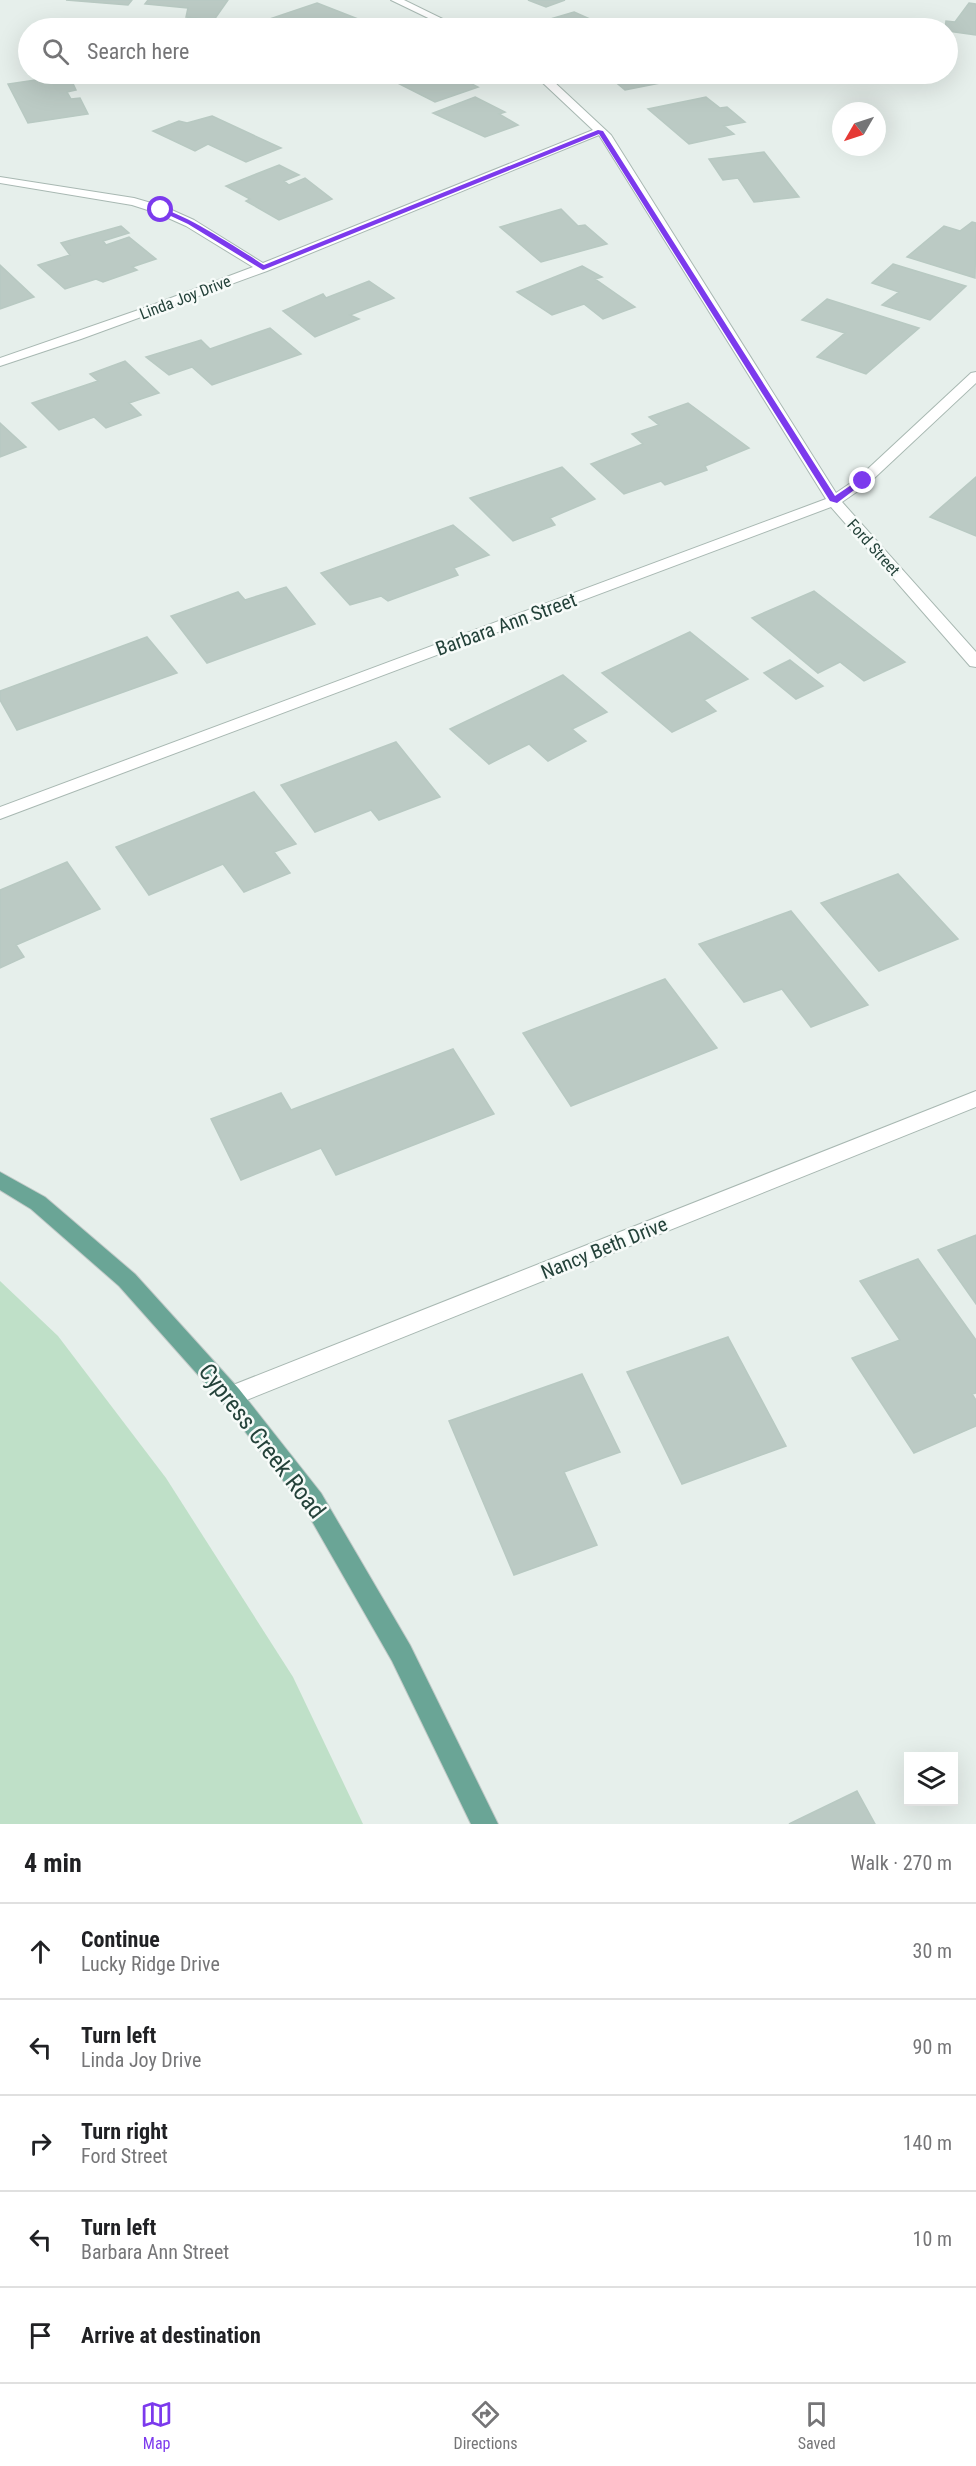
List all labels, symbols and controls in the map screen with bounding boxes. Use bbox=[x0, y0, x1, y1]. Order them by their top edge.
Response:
search box bbox=[18, 18, 958, 84]
icon: search bbox=[39, 35, 72, 68]
text: Search here bbox=[87, 39, 189, 64]
north arrow bbox=[832, 102, 886, 156]
route start bbox=[147, 196, 173, 222]
street label: Linda Joy Drive bbox=[137, 271, 233, 324]
route end bbox=[849, 467, 875, 493]
street label: Ford Street bbox=[843, 515, 904, 580]
street label: Barbara Ann Street bbox=[432, 587, 580, 661]
street label: Nancy Beth Drive bbox=[537, 1212, 671, 1284]
street label: Cypress Creek Road bbox=[193, 1358, 331, 1524]
map controls bbox=[904, 1752, 958, 1806]
button: layers bbox=[904, 1752, 958, 1806]
text: 4 min bbox=[24, 1848, 82, 1878]
text: Walk · 270 m bbox=[851, 1851, 952, 1875]
text: Continue bbox=[81, 1927, 160, 1952]
icon: ahead bbox=[24, 1935, 57, 1968]
text: 30 m bbox=[913, 1939, 952, 1963]
text: Lucky Ridge Drive bbox=[81, 1952, 220, 1976]
text: Turn left bbox=[81, 2023, 156, 2048]
icon: left bbox=[24, 2031, 57, 2064]
text: 90 m bbox=[913, 2035, 952, 2059]
text: Linda Joy Drive bbox=[81, 2048, 201, 2072]
text: Turn right bbox=[81, 2119, 168, 2144]
icon: right bbox=[24, 2127, 57, 2160]
text: 140 m bbox=[903, 2131, 952, 2155]
text: Ford Street bbox=[81, 2144, 168, 2168]
text: Turn left bbox=[81, 2215, 156, 2240]
icon: left bbox=[24, 2223, 57, 2256]
text: 10 m bbox=[913, 2227, 952, 2251]
text: Barbara Ann Street bbox=[81, 2240, 229, 2264]
icon: arrive bbox=[24, 2319, 57, 2352]
text: Arrive at destination bbox=[81, 2323, 261, 2348]
tab: Map bbox=[140, 2398, 173, 2453]
tab: Directions bbox=[454, 2398, 517, 2453]
tab: Saved bbox=[798, 2398, 836, 2453]

